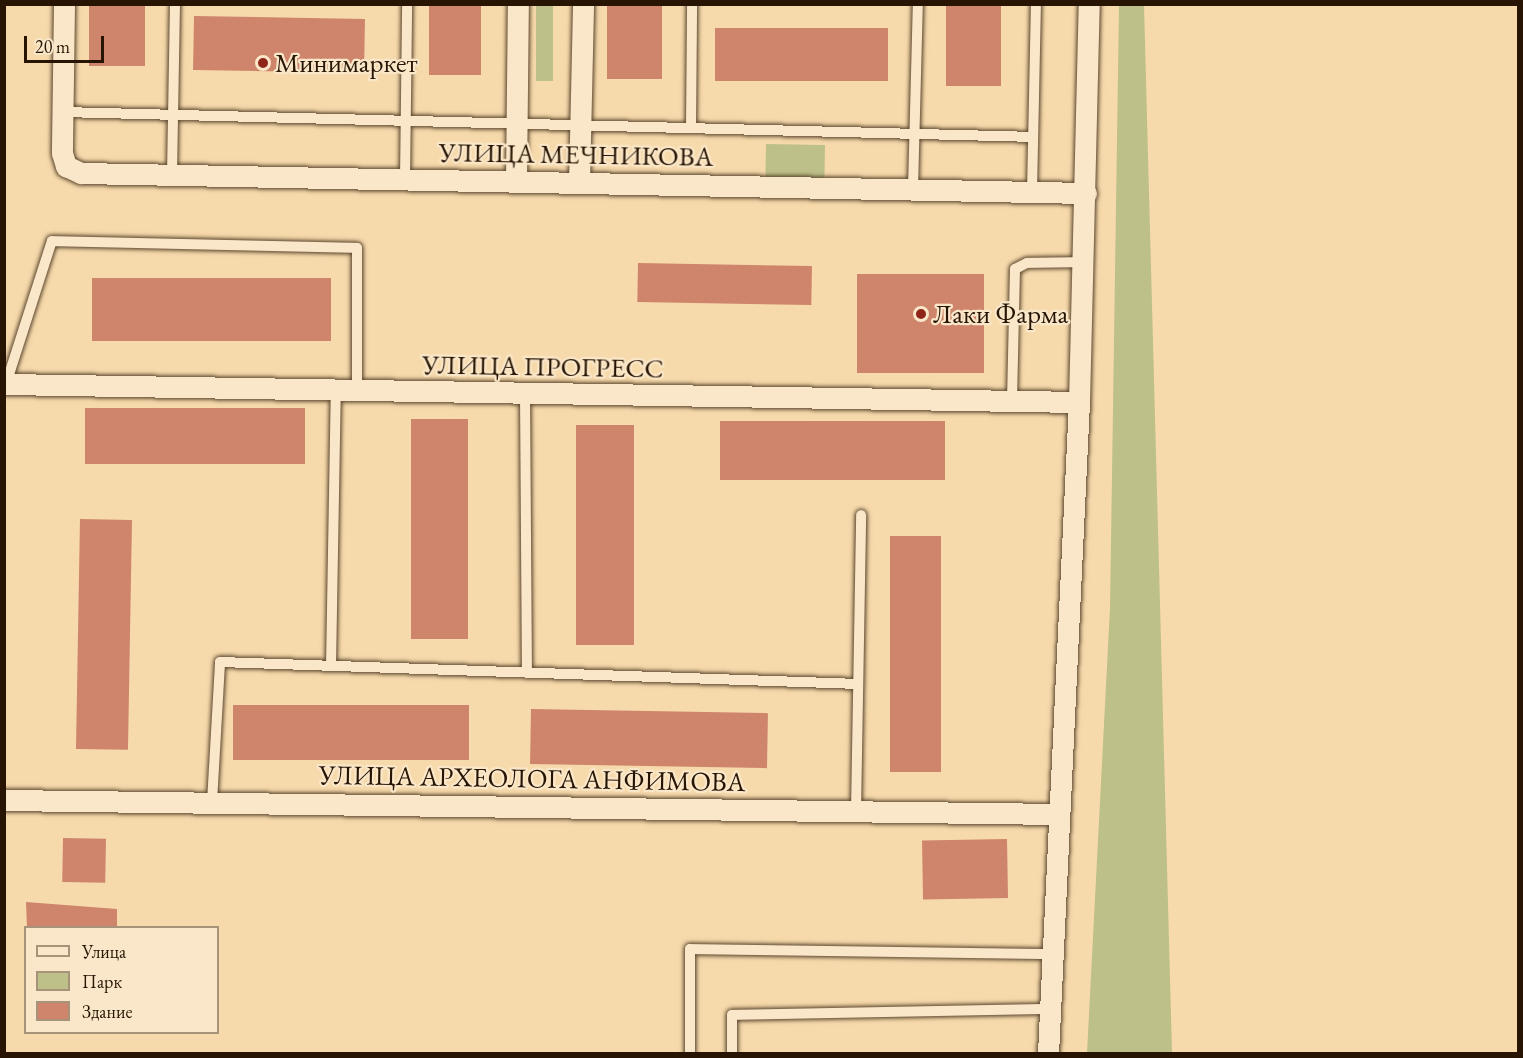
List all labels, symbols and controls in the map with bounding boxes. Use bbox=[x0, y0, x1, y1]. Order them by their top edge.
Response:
scale bar bbox=[27, 24, 106, 62]
text: 20 m bbox=[35, 35, 70, 58]
place label: Минимаркет bbox=[275, 47, 418, 79]
marker: Минимаркет bbox=[256, 56, 270, 70]
street label: УЛИЦА МЕЧНИКОВА bbox=[439, 135, 713, 173]
place label: Лаки Фарма bbox=[933, 298, 1068, 330]
marker: Лаки Фарма bbox=[914, 307, 928, 321]
street label: УЛИЦА ПРОГРЕСС bbox=[422, 348, 664, 384]
street label: УЛИЦА АРХЕОЛОГА АНФИМОВА bbox=[318, 758, 746, 798]
legend bbox=[24, 926, 219, 1034]
text: Улица bbox=[82, 940, 126, 963]
text: Парк bbox=[82, 970, 122, 993]
text: Здание bbox=[82, 1000, 132, 1023]

